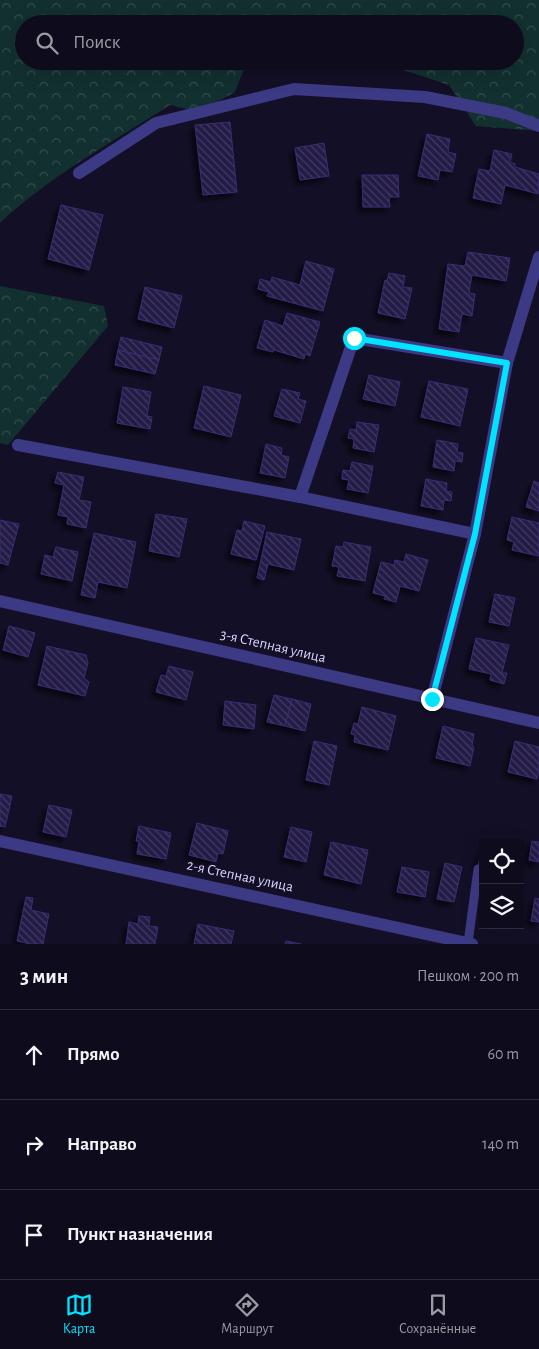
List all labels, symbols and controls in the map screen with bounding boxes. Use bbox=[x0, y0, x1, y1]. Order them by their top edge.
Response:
search box bbox=[15, 15, 524, 70]
icon: search bbox=[33, 29, 61, 57]
text: Поиск bbox=[73, 33, 120, 52]
route start bbox=[343, 327, 366, 350]
street label: 3-я Степная улица bbox=[219, 627, 327, 665]
route end bbox=[421, 688, 444, 711]
map controls bbox=[479, 839, 524, 929]
button: locate bbox=[479, 839, 524, 884]
street label: 2-я Степная улица bbox=[185, 857, 295, 895]
button: layers bbox=[479, 884, 524, 929]
text: 3 мин bbox=[20, 966, 68, 987]
text: Пешком · 200 m bbox=[417, 968, 519, 984]
icon: ahead bbox=[20, 1041, 48, 1069]
text: Прямо bbox=[67, 1045, 120, 1064]
text: 60 m bbox=[488, 1046, 519, 1062]
icon: right bbox=[20, 1131, 48, 1159]
text: Направо bbox=[67, 1135, 137, 1154]
text: 140 m bbox=[482, 1136, 519, 1152]
icon: arrive bbox=[20, 1221, 48, 1249]
text: Пункт назначения bbox=[67, 1225, 213, 1244]
tab: Карта bbox=[63, 1291, 96, 1338]
tab: Маршрут bbox=[221, 1291, 274, 1338]
tab: Сохранённые bbox=[399, 1291, 476, 1338]

